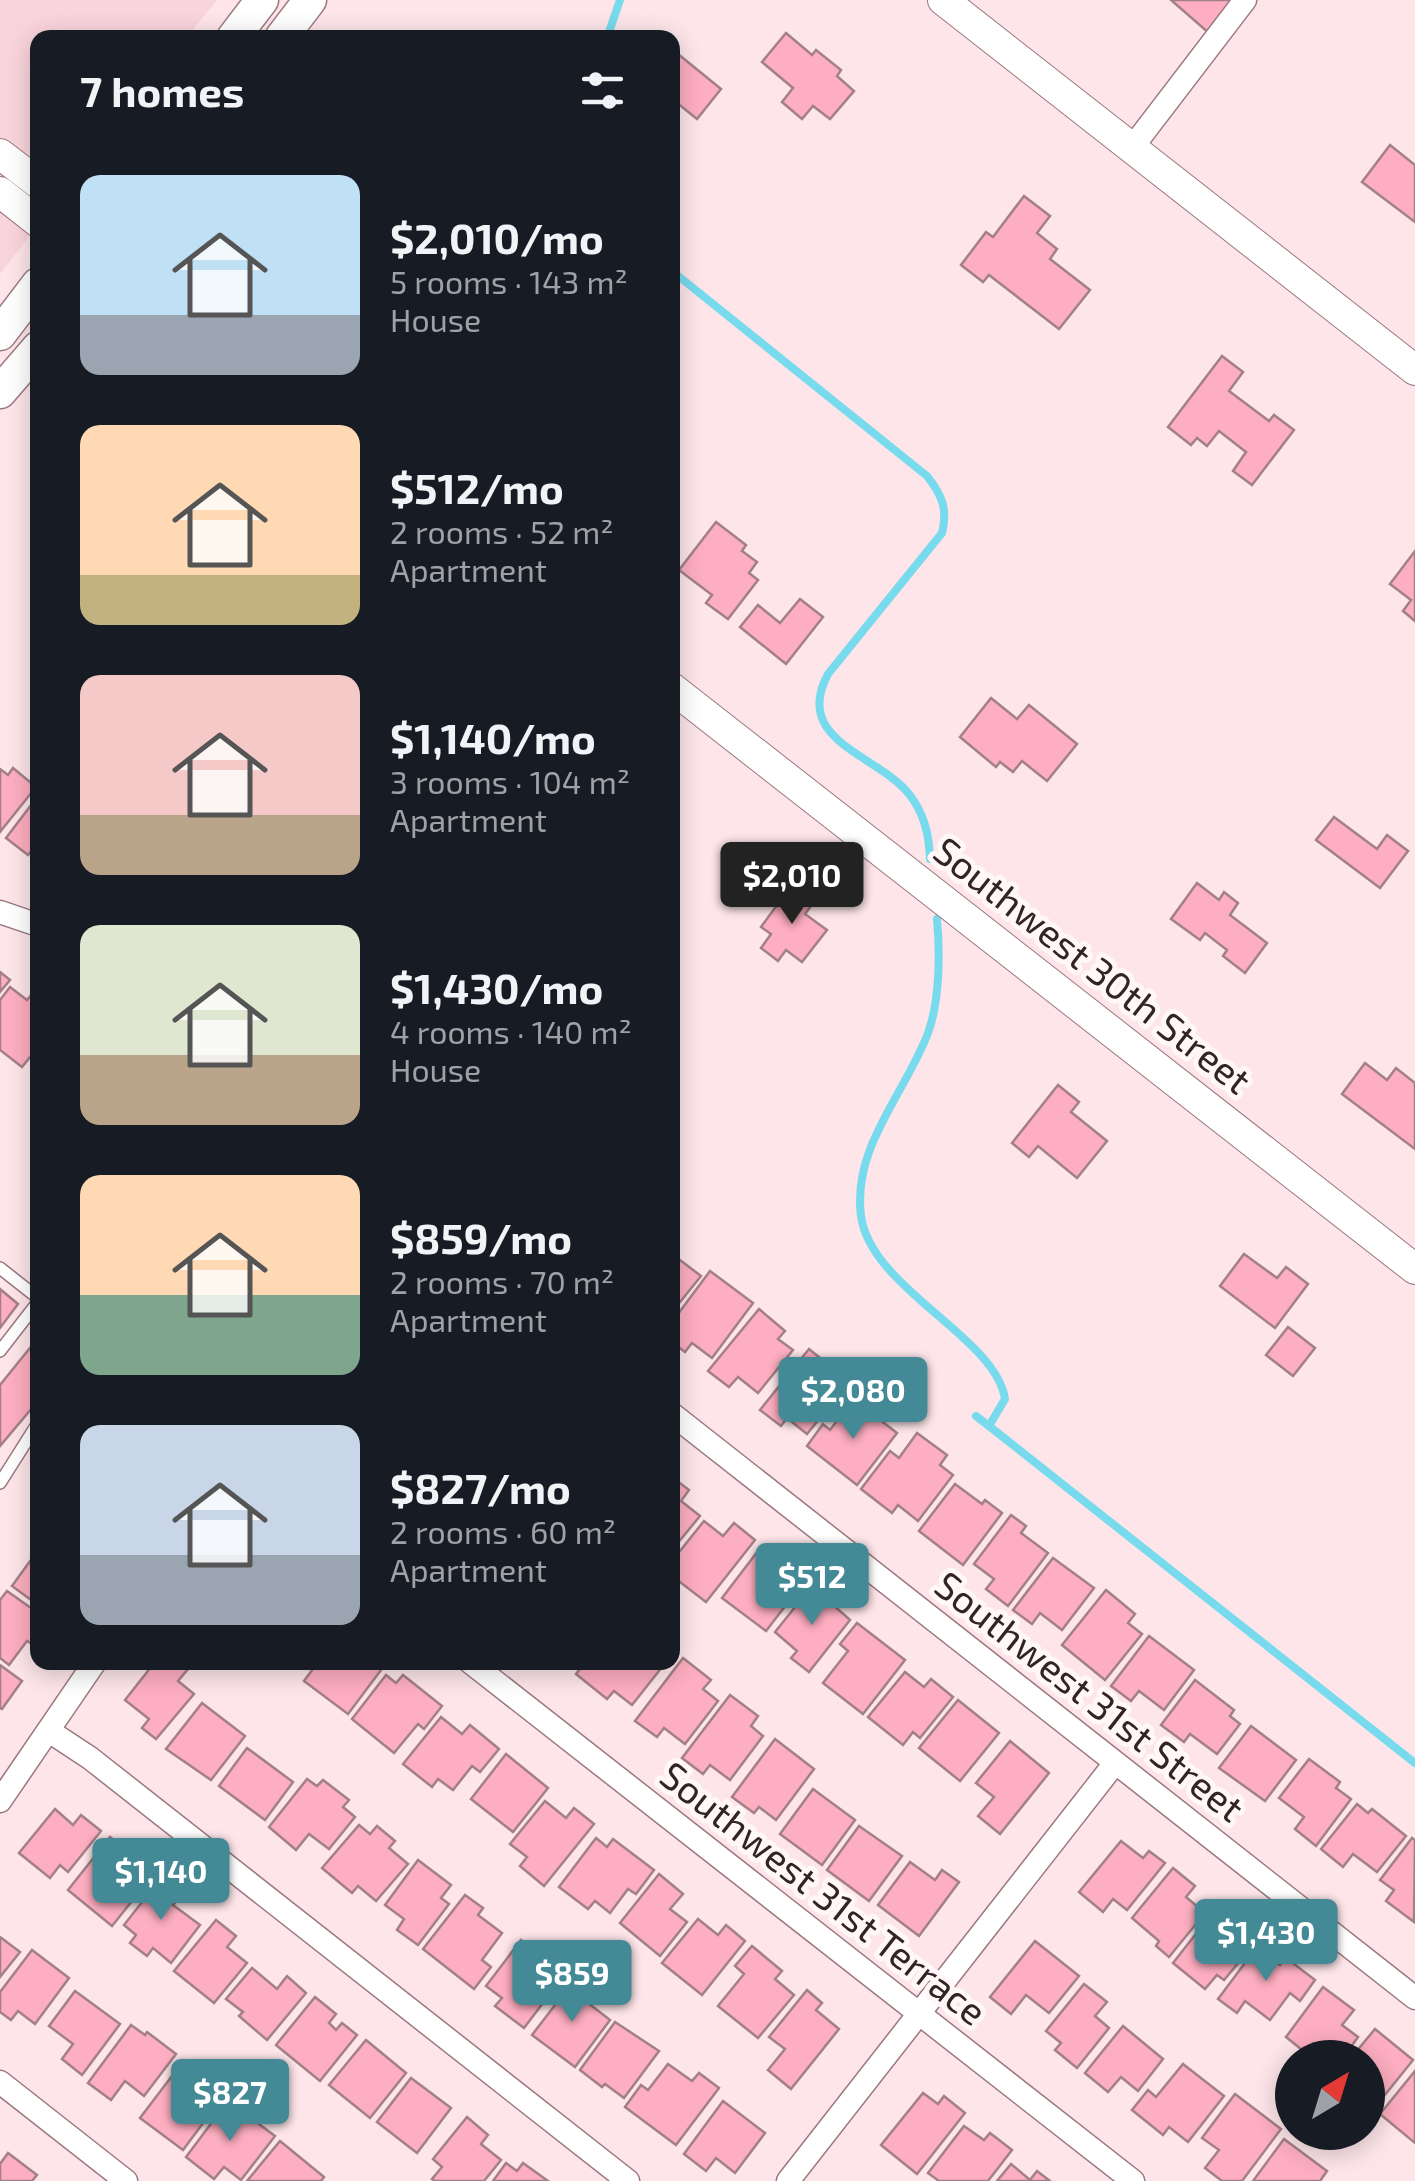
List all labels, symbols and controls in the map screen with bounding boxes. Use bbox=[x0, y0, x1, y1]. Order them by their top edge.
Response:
icon: filters bbox=[575, 63, 630, 118]
text: 7 homes bbox=[80, 65, 244, 115]
text: $2,010/mo bbox=[390, 212, 604, 262]
icon: home bbox=[160, 215, 280, 335]
text: 5 rooms · 143 m² bbox=[390, 262, 628, 300]
text: House bbox=[390, 300, 481, 338]
text: $512/mo bbox=[390, 462, 564, 512]
icon: home bbox=[160, 465, 280, 585]
text: 2 rooms · 52 m² bbox=[390, 512, 614, 550]
text: Apartment bbox=[390, 550, 547, 588]
text: $1,140/mo bbox=[390, 712, 596, 762]
icon: home bbox=[160, 715, 280, 835]
text: 3 rooms · 104 m² bbox=[390, 762, 630, 800]
text: Apartment bbox=[390, 800, 547, 838]
street label: Southwest 30th Street bbox=[926, 826, 1261, 1102]
pin: $2,010 bbox=[711, 842, 873, 927]
text: $2,010 bbox=[742, 855, 842, 893]
text: $1,430/mo bbox=[390, 962, 603, 1012]
icon: home bbox=[160, 965, 280, 1085]
text: 4 rooms · 140 m² bbox=[390, 1012, 632, 1050]
text: House bbox=[390, 1050, 481, 1088]
text: $859/mo bbox=[390, 1212, 572, 1262]
icon: home bbox=[160, 1215, 280, 1335]
text: 2 rooms · 70 m² bbox=[390, 1262, 614, 1300]
text: Apartment bbox=[390, 1300, 547, 1338]
pin: $2,080 bbox=[772, 1357, 934, 1442]
text: $2,080 bbox=[800, 1370, 906, 1408]
text: $827/mo bbox=[390, 1462, 571, 1512]
icon: home bbox=[160, 1465, 280, 1585]
text: 2 rooms · 60 m² bbox=[390, 1512, 616, 1550]
pin: $512 bbox=[753, 1543, 871, 1628]
text: Apartment bbox=[390, 1550, 547, 1588]
text: $512 bbox=[778, 1556, 846, 1594]
street label: Southwest 31st Street bbox=[927, 1561, 1254, 1830]
street label: Southwest 31st Terrace bbox=[652, 1751, 996, 2034]
pin: $1,140 bbox=[80, 1838, 242, 1923]
text: $1,140 bbox=[114, 1851, 208, 1889]
pin: $1,430 bbox=[1185, 1899, 1347, 1984]
text: $1,430 bbox=[1217, 1912, 1315, 1950]
pin: $859 bbox=[513, 1940, 631, 2025]
text: $859 bbox=[534, 1953, 610, 1991]
north arrow bbox=[1275, 2040, 1385, 2150]
map controls bbox=[1275, 2040, 1385, 2150]
pin: $827 bbox=[171, 2059, 289, 2144]
text: $827 bbox=[193, 2072, 267, 2110]

